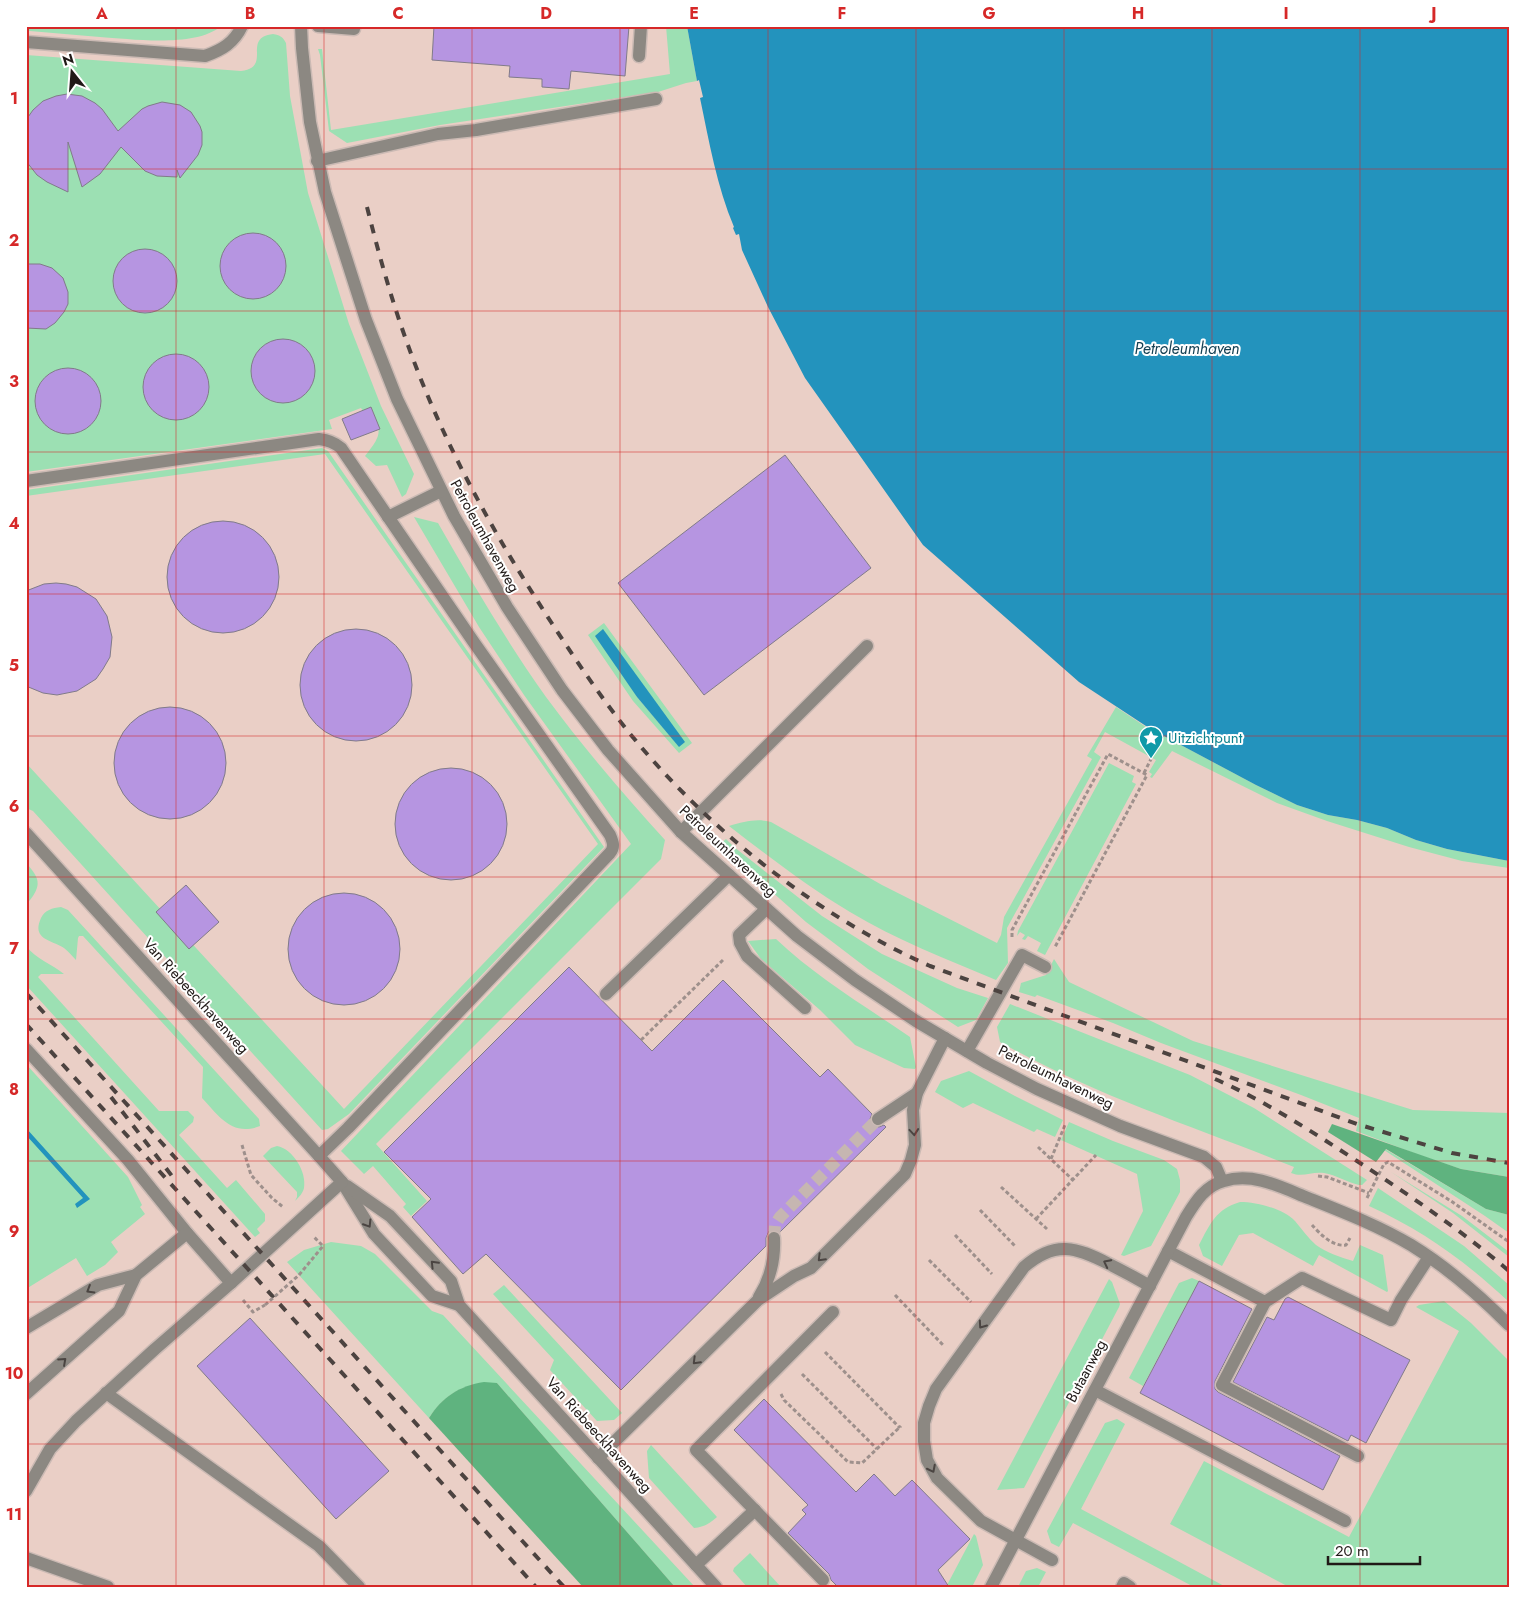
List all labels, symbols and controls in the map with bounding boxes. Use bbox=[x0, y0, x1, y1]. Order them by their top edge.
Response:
text: A bbox=[95, 2, 108, 25]
text: B bbox=[245, 2, 255, 25]
text: C bbox=[392, 2, 404, 25]
text: D bbox=[540, 2, 552, 25]
text: E bbox=[689, 2, 699, 25]
text: F bbox=[838, 2, 846, 25]
text: G bbox=[982, 2, 996, 25]
text: H bbox=[1132, 2, 1144, 25]
text: I bbox=[1283, 2, 1289, 25]
text: J bbox=[1428, 2, 1437, 25]
north arrow bbox=[48, 48, 98, 98]
text: N bbox=[60, 48, 76, 71]
text: 1 bbox=[10, 87, 18, 110]
text: 2 bbox=[9, 229, 19, 252]
water label: Petroleumhaven bbox=[1135, 337, 1239, 360]
text: 3 bbox=[9, 370, 19, 393]
street label: Petroleumhavenweg bbox=[445, 476, 525, 596]
text: 4 bbox=[8, 512, 20, 535]
text: 5 bbox=[9, 654, 19, 677]
place icon: Uitzichtpunt bbox=[1138, 725, 1164, 759]
place label: Uitzichtpunt bbox=[1168, 727, 1243, 749]
text: 6 bbox=[9, 795, 19, 818]
street label: Petroleumhavenweg bbox=[674, 800, 782, 902]
street label: Van Riebeeckhavenweg bbox=[138, 933, 254, 1059]
text: 7 bbox=[9, 937, 19, 960]
street label: Petroleumhavenweg bbox=[994, 1039, 1118, 1115]
text: 8 bbox=[9, 1078, 19, 1101]
one-way arrow bbox=[908, 1129, 919, 1137]
one-way arrow bbox=[361, 1218, 371, 1227]
text: 9 bbox=[9, 1220, 19, 1243]
one-way arrow bbox=[817, 1252, 826, 1261]
one-way arrow bbox=[1103, 1259, 1112, 1269]
one-way arrow bbox=[431, 1261, 440, 1270]
one-way arrow bbox=[86, 1283, 95, 1293]
one-way arrow bbox=[979, 1319, 988, 1329]
street label: Butaanweg bbox=[1060, 1336, 1112, 1406]
one-way arrow bbox=[693, 1355, 702, 1364]
one-way arrow bbox=[57, 1358, 66, 1367]
text: 10 bbox=[5, 1362, 23, 1385]
street label: Van Riebeeckhavenweg bbox=[541, 1372, 657, 1498]
one-way arrow bbox=[926, 1464, 936, 1473]
text: 11 bbox=[6, 1503, 22, 1526]
scale bar bbox=[1328, 1533, 1420, 1565]
text: 20 m bbox=[1335, 1540, 1369, 1562]

